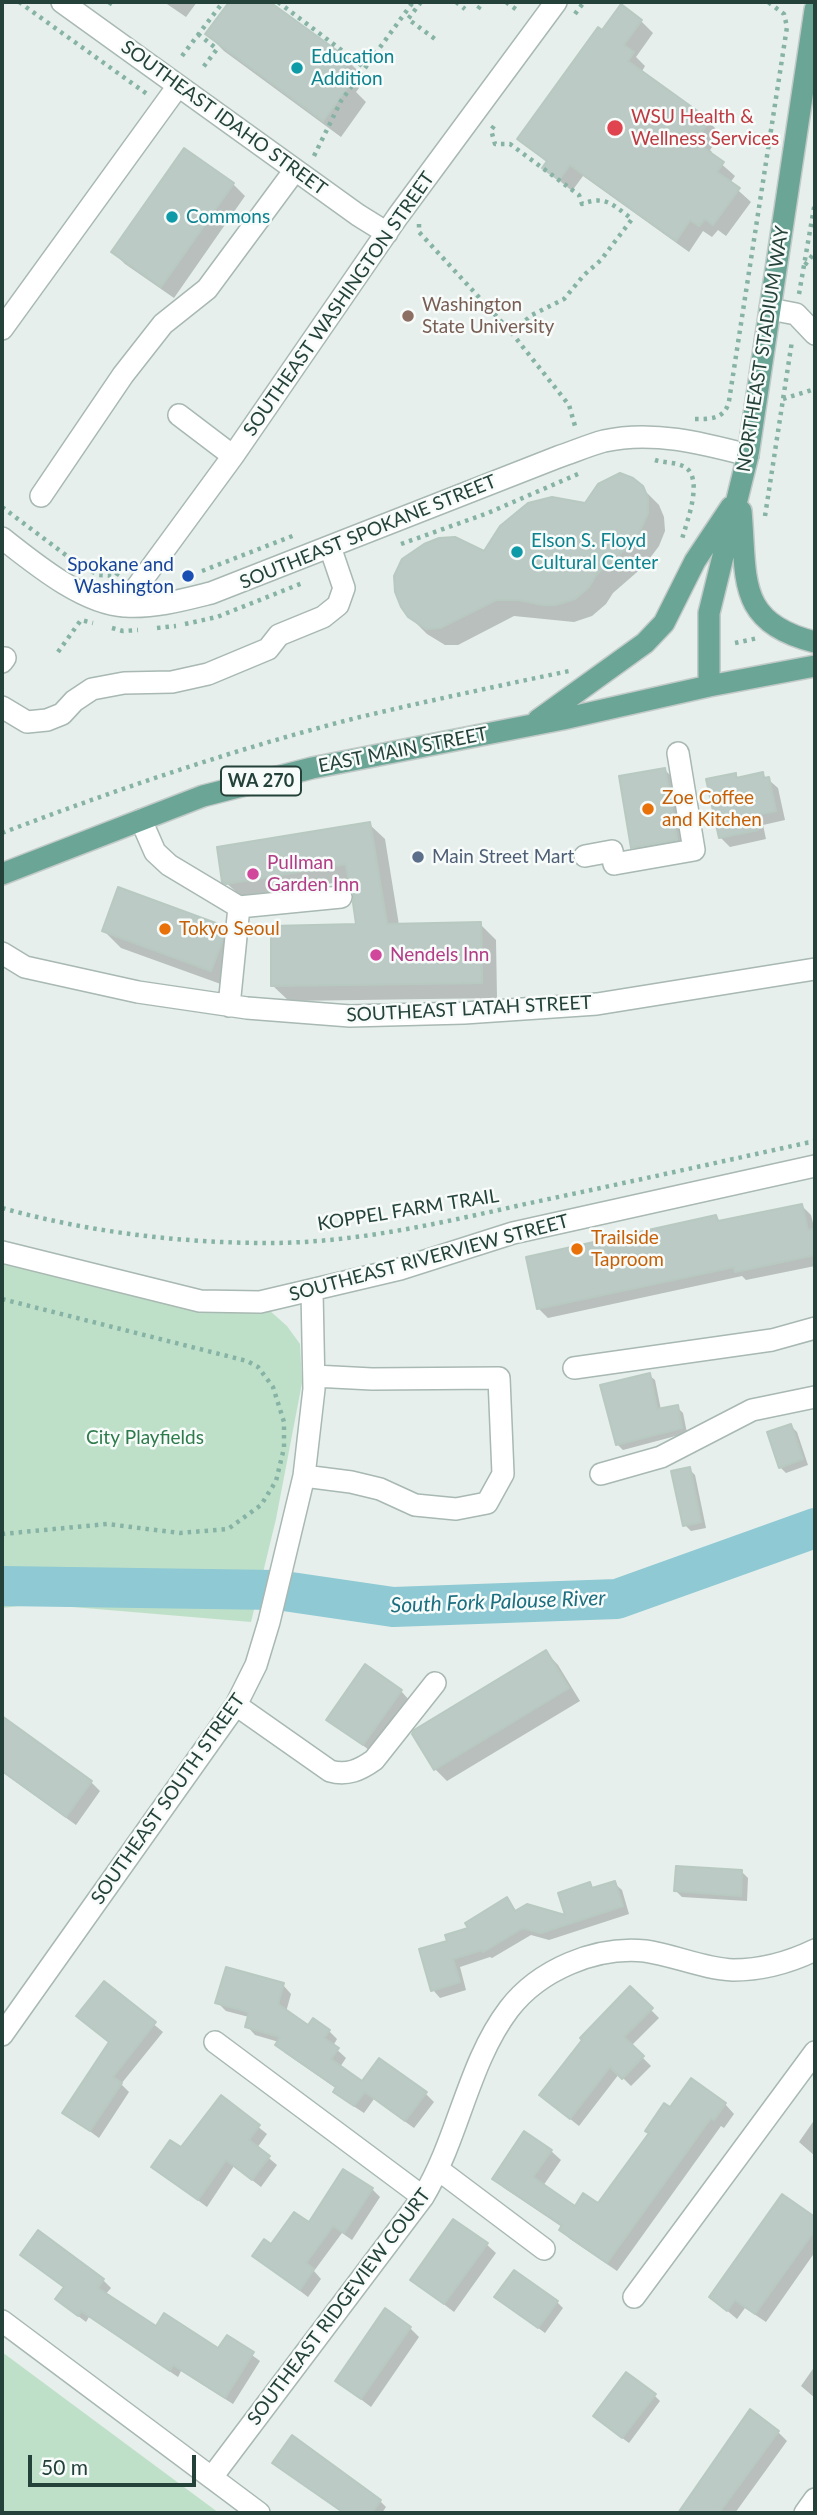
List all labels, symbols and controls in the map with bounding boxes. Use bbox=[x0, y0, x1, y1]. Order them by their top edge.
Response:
street label: SOUTHEAST IDAHO STREET bbox=[117, 36, 331, 200]
place label: Education Addition bbox=[311, 46, 394, 90]
marker: Education Addition bbox=[289, 60, 305, 76]
place label: WSU Health & Wellness Services bbox=[631, 106, 779, 150]
marker: WSU Health & Wellness Services bbox=[605, 118, 625, 138]
street label: SOUTHEAST WASHINGTON STREET bbox=[239, 167, 439, 441]
place label: Commons bbox=[186, 206, 270, 228]
marker: Commons bbox=[164, 209, 180, 225]
street label: NORTHEAST STADIUM WAY bbox=[732, 224, 794, 474]
place label: Washington State University bbox=[422, 294, 554, 338]
marker: Washington State University bbox=[400, 308, 416, 324]
street label: SOUTHEAST SPOKANE STREET bbox=[236, 470, 500, 594]
place label: Elson S. Floyd Cultural Center bbox=[531, 530, 658, 574]
marker: Elson S. Floyd Cultural Center bbox=[509, 544, 525, 560]
place label: Spokane and Washington bbox=[67, 554, 174, 598]
marker: Spokane and Washington bbox=[180, 568, 196, 584]
street label: EAST MAIN STREET bbox=[316, 722, 490, 778]
road number: WA 270 bbox=[221, 766, 301, 796]
place label: Zoe Coffee and Kitchen bbox=[662, 787, 762, 831]
marker: Zoe Coffee and Kitchen bbox=[640, 801, 656, 817]
place label: Main Street Mart bbox=[432, 846, 574, 868]
marker: Main Street Mart bbox=[410, 849, 426, 865]
place label: Pullman Garden Inn bbox=[267, 852, 359, 896]
marker: Pullman Garden Inn bbox=[245, 866, 261, 882]
place label: Tokyo Seoul bbox=[179, 918, 280, 940]
marker: Tokyo Seoul bbox=[157, 921, 173, 937]
place label: Nendels Inn bbox=[390, 944, 489, 966]
marker: Nendels Inn bbox=[368, 947, 384, 963]
street label: SOUTHEAST LATAH STREET bbox=[346, 991, 592, 1027]
street label: KOPPEL FARM TRAIL bbox=[316, 1184, 500, 1236]
street label: SOUTHEAST RIVERVIEW STREET bbox=[287, 1210, 571, 1306]
place label: Trailside Taproom bbox=[591, 1227, 664, 1271]
marker: Trailside Taproom bbox=[569, 1241, 585, 1257]
park label: City Playfields bbox=[86, 1427, 204, 1449]
water label: South Fork Palouse River bbox=[390, 1586, 606, 1618]
street label: SOUTHEAST SOUTH STREET bbox=[86, 1689, 250, 1909]
street label: SOUTHEAST RIDGEVIEW COURT bbox=[243, 2184, 435, 2430]
scale bar bbox=[32, 2442, 200, 2486]
text: 50 m bbox=[41, 2454, 88, 2479]

